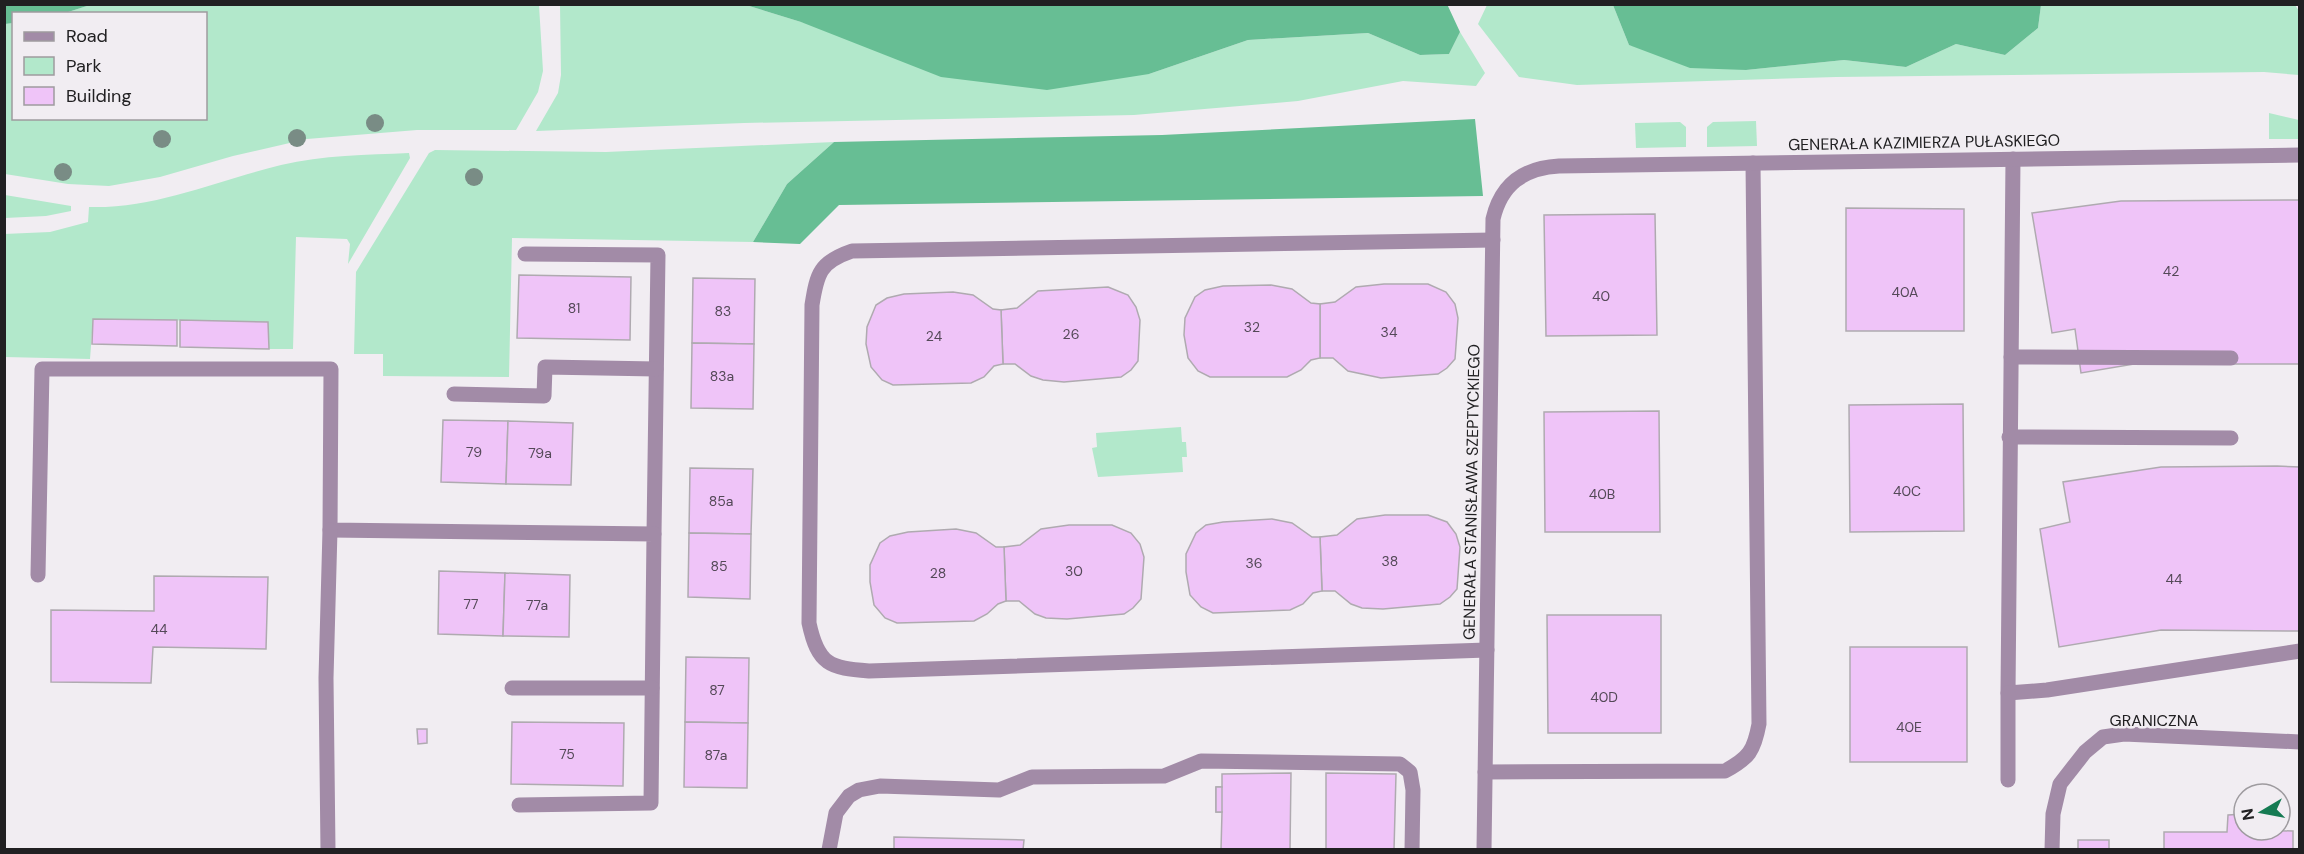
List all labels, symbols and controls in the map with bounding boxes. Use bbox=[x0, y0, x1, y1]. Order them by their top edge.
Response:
legend bbox=[12, 12, 207, 120]
text: Road bbox=[66, 24, 108, 48]
text: Park bbox=[66, 54, 102, 78]
text: Building bbox=[66, 84, 131, 108]
street label: GENERAŁA KAZIMIERZA PUŁASKIEGO bbox=[1788, 130, 2060, 155]
house number: 42 bbox=[2163, 262, 2179, 280]
house number: 40A bbox=[1892, 283, 1918, 301]
house number: 40 bbox=[1592, 287, 1610, 305]
house number: 81 bbox=[568, 299, 580, 317]
house number: 83 bbox=[715, 302, 731, 320]
house number: 32 bbox=[1244, 318, 1260, 336]
house number: 34 bbox=[1381, 323, 1398, 341]
house number: 26 bbox=[1063, 325, 1079, 343]
house number: 24 bbox=[926, 327, 943, 345]
street label: GENERAŁA STANISŁAWA SZEPTYCKIEGO bbox=[1458, 344, 1485, 640]
house number: 83a bbox=[710, 367, 734, 385]
house number: 79 bbox=[466, 443, 482, 461]
house number: 79a bbox=[528, 444, 552, 462]
house number: 40C bbox=[1893, 482, 1921, 500]
house number: 40B bbox=[1589, 485, 1615, 503]
house number: 85a bbox=[709, 492, 733, 510]
house number: 38 bbox=[1382, 552, 1398, 570]
house number: 36 bbox=[1245, 554, 1263, 572]
house number: 85 bbox=[710, 557, 728, 575]
house number: 30 bbox=[1065, 562, 1083, 580]
house number: 28 bbox=[930, 564, 946, 582]
house number: 44 bbox=[2166, 570, 2183, 588]
house number: 77 bbox=[464, 595, 478, 613]
house number: 77a bbox=[526, 596, 548, 614]
house number: 44 bbox=[151, 620, 168, 638]
house number: 87 bbox=[709, 681, 725, 699]
house number: 40D bbox=[1590, 688, 1618, 706]
street label: GRANICZNA bbox=[2110, 710, 2199, 731]
house number: 40E bbox=[1896, 718, 1922, 736]
house number: 75 bbox=[559, 745, 575, 763]
house number: 87a bbox=[705, 746, 727, 764]
north arrow bbox=[2232, 782, 2292, 842]
text: N bbox=[2236, 807, 2259, 822]

